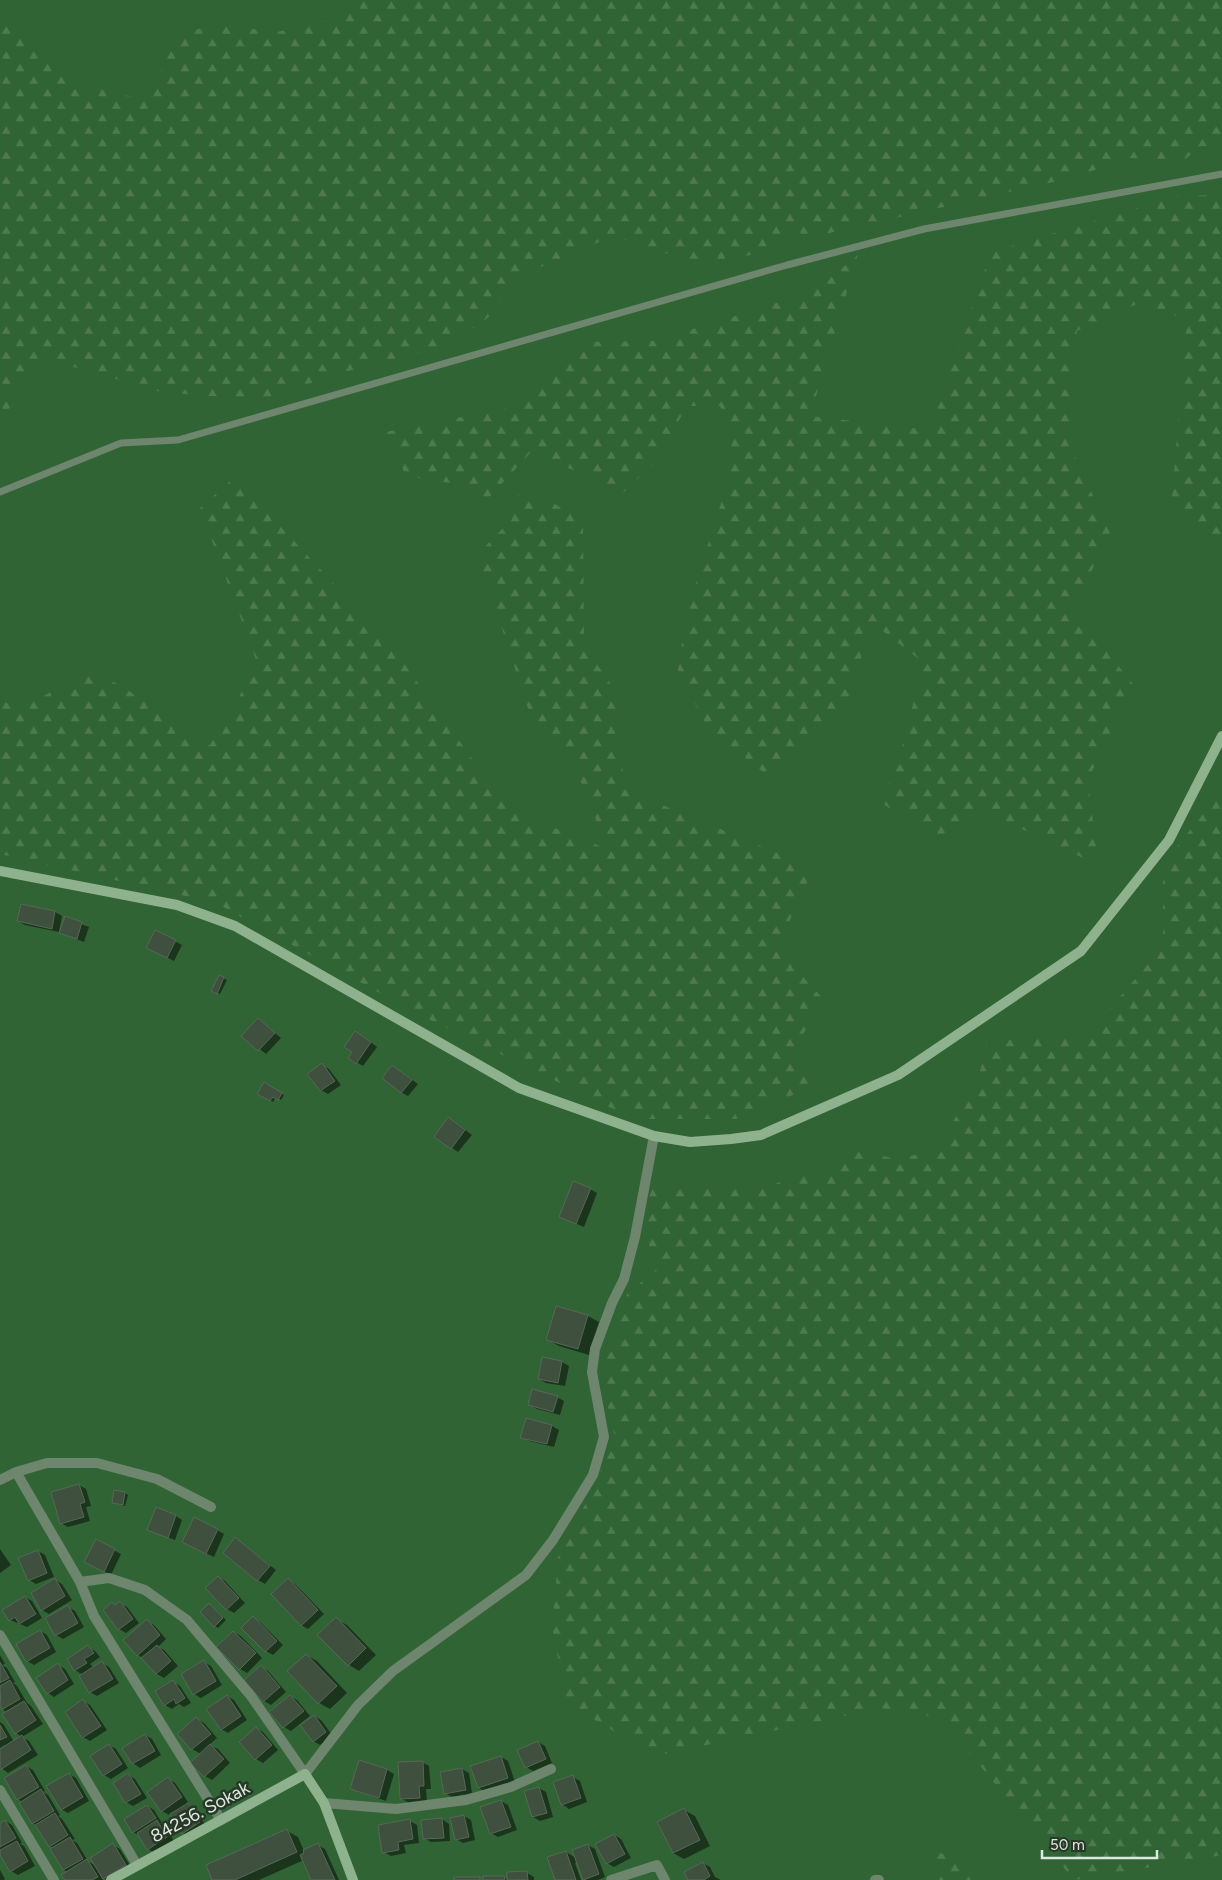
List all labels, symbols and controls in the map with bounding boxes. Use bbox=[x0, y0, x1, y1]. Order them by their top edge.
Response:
street label: 84256. Sokak bbox=[147, 1777, 253, 1847]
scale bar bbox=[1042, 1828, 1157, 1860]
text: 50 m bbox=[1050, 1836, 1085, 1854]

